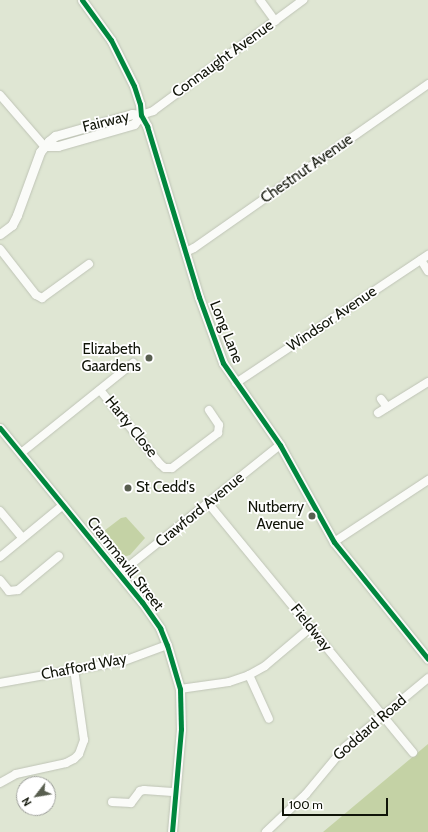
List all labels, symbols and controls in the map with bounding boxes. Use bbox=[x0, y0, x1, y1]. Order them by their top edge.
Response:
street label: Connaught Avenue bbox=[169, 16, 277, 102]
street label: Fairway bbox=[81, 108, 131, 136]
street label: Chestnut Avenue bbox=[257, 130, 357, 208]
street label: Windsor Avenue bbox=[284, 282, 380, 356]
street label: Long Lane bbox=[205, 298, 247, 366]
place label: Elizabeth Gaardens bbox=[81, 340, 141, 375]
marker: Elizabeth Gaardens bbox=[144, 353, 154, 363]
street label: Harty Close bbox=[101, 393, 161, 461]
street label: Crawford Avenue bbox=[152, 469, 248, 551]
place label: St Cedd's bbox=[136, 479, 195, 497]
marker: St Cedd's bbox=[123, 483, 133, 493]
place label: Nutberry Avenue bbox=[248, 498, 304, 533]
marker: Nutberry Avenue bbox=[307, 511, 317, 521]
street label: Crammavill Street bbox=[83, 514, 167, 614]
street label: Fieldway bbox=[286, 601, 336, 655]
street label: Chafford Way bbox=[40, 650, 128, 684]
street label: Goddard Road bbox=[330, 691, 410, 765]
north arrow bbox=[16, 776, 56, 816]
scale bar bbox=[284, 790, 390, 816]
text: N bbox=[19, 795, 35, 809]
text: 100 m bbox=[289, 797, 323, 812]

